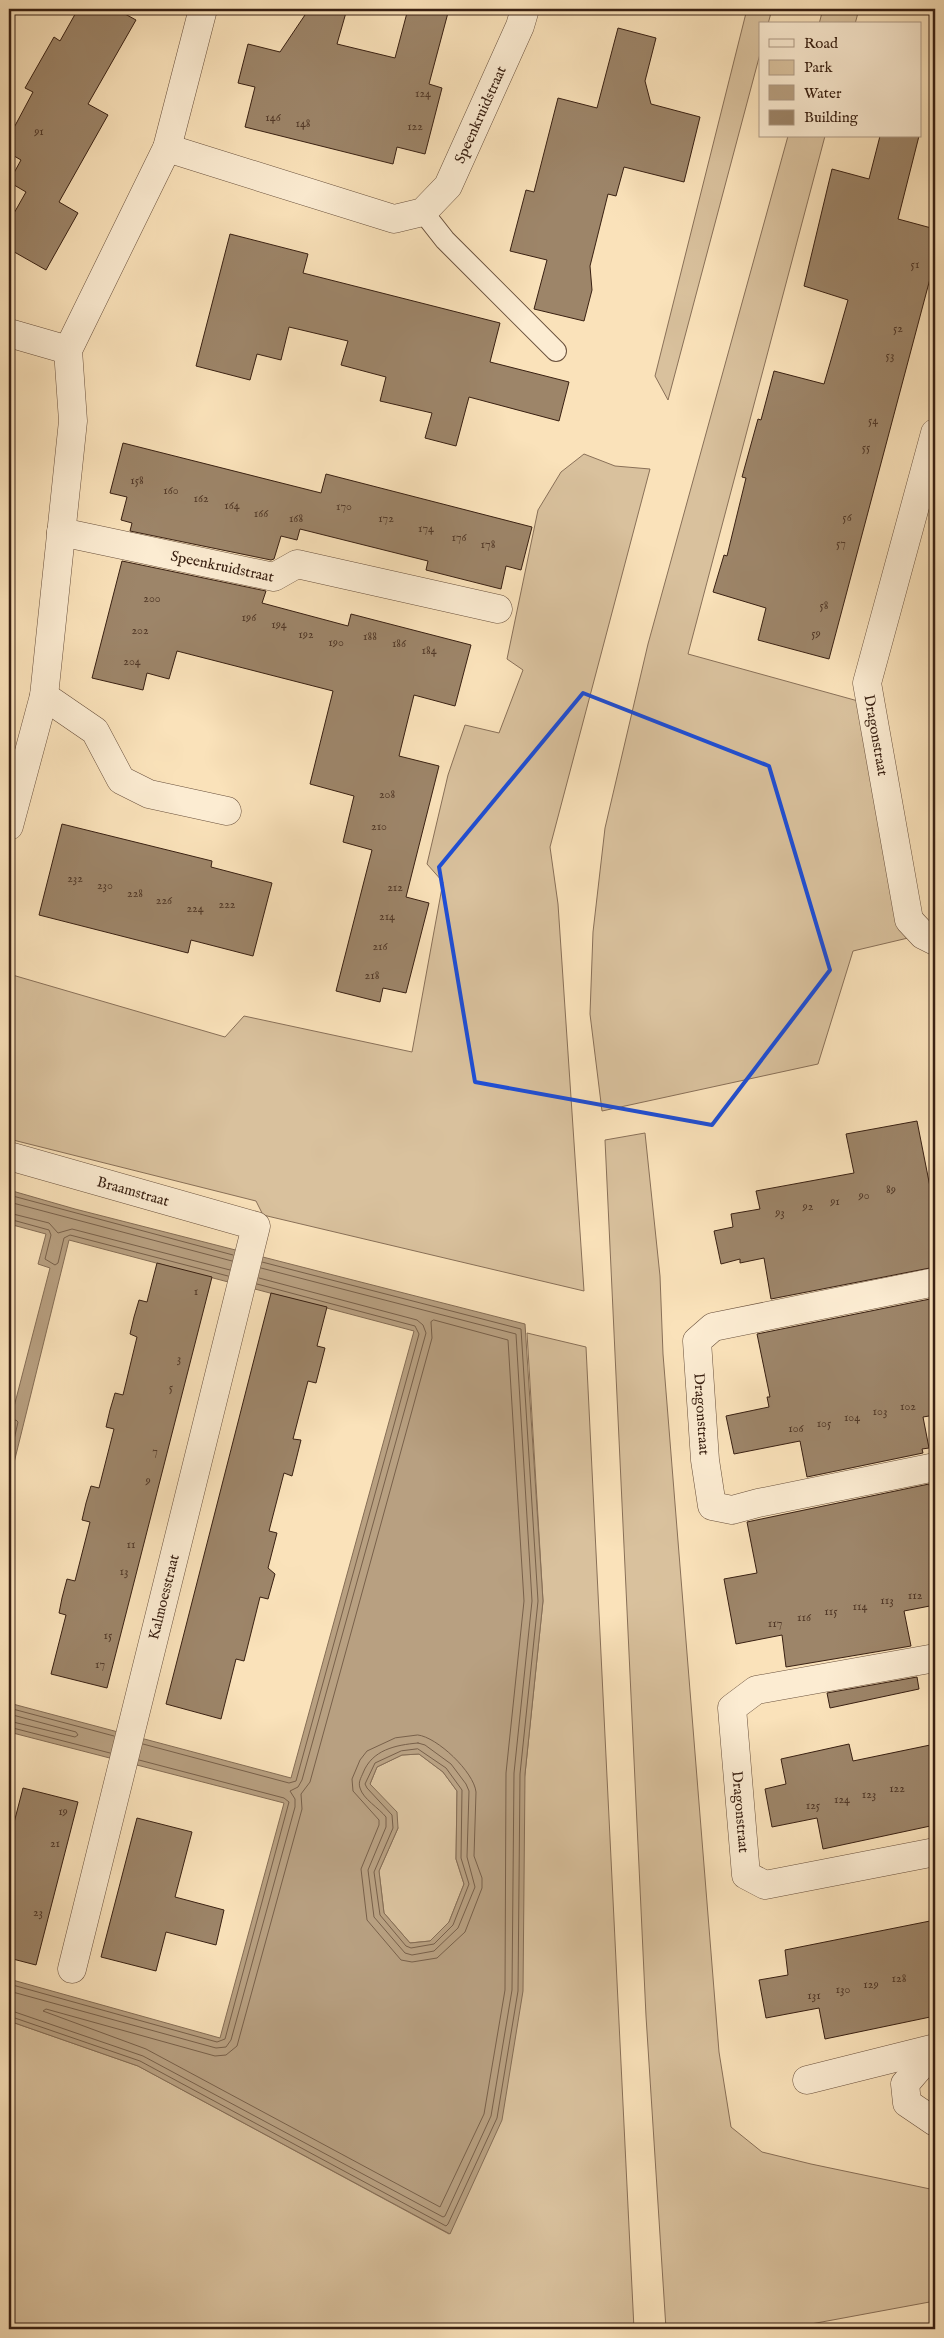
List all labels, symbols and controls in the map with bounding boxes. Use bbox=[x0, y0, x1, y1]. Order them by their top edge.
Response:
legend bbox=[759, 22, 922, 138]
text: Road bbox=[804, 34, 839, 53]
text: Park bbox=[804, 58, 834, 77]
street label: Speenkruidstraat bbox=[450, 63, 510, 166]
text: Water bbox=[804, 84, 842, 103]
house number: 124 bbox=[415, 86, 431, 101]
text: Building bbox=[804, 108, 859, 127]
house number: 146 bbox=[265, 110, 282, 125]
house number: 148 bbox=[295, 116, 311, 131]
house number: 122 bbox=[407, 119, 423, 134]
house number: 91 bbox=[33, 124, 44, 139]
house number: 51 bbox=[911, 257, 919, 272]
house number: 52 bbox=[893, 321, 903, 336]
house number: 53 bbox=[886, 348, 894, 363]
house number: 54 bbox=[868, 413, 878, 428]
house number: 55 bbox=[862, 440, 871, 455]
house number: 158 bbox=[130, 473, 144, 488]
house number: 160 bbox=[163, 483, 179, 498]
house number: 162 bbox=[193, 491, 209, 506]
house number: 164 bbox=[224, 498, 240, 513]
house number: 170 bbox=[336, 499, 352, 514]
house number: 166 bbox=[254, 506, 269, 521]
house number: 56 bbox=[842, 510, 853, 525]
house number: 168 bbox=[289, 511, 303, 526]
house number: 172 bbox=[378, 511, 394, 526]
house number: 174 bbox=[418, 521, 434, 536]
house number: 176 bbox=[451, 530, 468, 545]
house number: 57 bbox=[836, 536, 846, 551]
house number: 178 bbox=[481, 537, 496, 552]
street label: Speenkruidstraat bbox=[169, 546, 276, 586]
house number: 200 bbox=[143, 591, 161, 606]
house number: 58 bbox=[819, 598, 829, 613]
house number: 196 bbox=[242, 610, 257, 625]
house number: 194 bbox=[271, 617, 287, 632]
house number: 202 bbox=[131, 623, 149, 638]
house number: 59 bbox=[811, 626, 821, 641]
house number: 192 bbox=[298, 627, 314, 642]
house number: 188 bbox=[363, 629, 377, 644]
house number: 190 bbox=[328, 635, 344, 650]
house number: 186 bbox=[392, 636, 407, 651]
house number: 184 bbox=[421, 643, 437, 658]
house number: 204 bbox=[123, 654, 141, 669]
street label: Dragonstraat bbox=[860, 693, 893, 777]
house number: 208 bbox=[379, 787, 395, 802]
house number: 210 bbox=[371, 819, 387, 834]
house number: 232 bbox=[67, 871, 83, 886]
house number: 230 bbox=[97, 878, 113, 893]
house number: 212 bbox=[387, 880, 403, 895]
house number: 228 bbox=[127, 886, 143, 901]
house number: 226 bbox=[156, 893, 173, 908]
house number: 222 bbox=[219, 897, 236, 912]
house number: 224 bbox=[186, 901, 204, 916]
house number: 214 bbox=[379, 909, 395, 924]
house number: 216 bbox=[372, 939, 389, 954]
house number: 218 bbox=[365, 968, 380, 983]
street label: Braamstraat bbox=[95, 1172, 171, 1210]
house number: 89 bbox=[886, 1182, 896, 1197]
house number: 90 bbox=[857, 1188, 870, 1203]
house number: 91 bbox=[829, 1194, 840, 1209]
house number: 92 bbox=[802, 1199, 814, 1214]
house number: 93 bbox=[774, 1205, 785, 1220]
house number: 1 bbox=[194, 1284, 198, 1299]
house number: 3 bbox=[177, 1351, 181, 1366]
street label: Dragonstraat bbox=[690, 1372, 714, 1456]
house number: 5 bbox=[169, 1380, 174, 1395]
house number: 102 bbox=[900, 1399, 916, 1414]
house number: 103 bbox=[873, 1404, 887, 1419]
house number: 104 bbox=[844, 1410, 860, 1425]
house number: 105 bbox=[817, 1416, 832, 1431]
house number: 106 bbox=[788, 1421, 805, 1436]
house number: 7 bbox=[152, 1444, 158, 1459]
house number: 9 bbox=[144, 1473, 151, 1488]
house number: 11 bbox=[127, 1537, 135, 1552]
street label: Kalmoesstraat bbox=[144, 1552, 184, 1642]
house number: 13 bbox=[120, 1564, 128, 1579]
house number: 112 bbox=[908, 1588, 923, 1603]
house number: 113 bbox=[880, 1593, 894, 1608]
house number: 114 bbox=[853, 1599, 868, 1614]
house number: 115 bbox=[824, 1604, 838, 1619]
house number: 116 bbox=[797, 1610, 812, 1625]
house number: 117 bbox=[768, 1616, 782, 1631]
house number: 15 bbox=[104, 1628, 113, 1643]
house number: 17 bbox=[95, 1657, 105, 1672]
street label: Dragonstraat bbox=[728, 1770, 754, 1854]
house number: 122 bbox=[889, 1781, 905, 1796]
house number: 123 bbox=[862, 1787, 876, 1802]
house number: 124 bbox=[834, 1792, 850, 1807]
house number: 125 bbox=[806, 1798, 821, 1813]
house number: 19 bbox=[58, 1804, 68, 1819]
house number: 21 bbox=[50, 1836, 60, 1851]
house number: 23 bbox=[33, 1905, 43, 1920]
house number: 128 bbox=[892, 1971, 907, 1986]
house number: 129 bbox=[863, 1977, 879, 1992]
house number: 130 bbox=[836, 1982, 851, 1997]
house number: 131 bbox=[807, 1988, 821, 2003]

